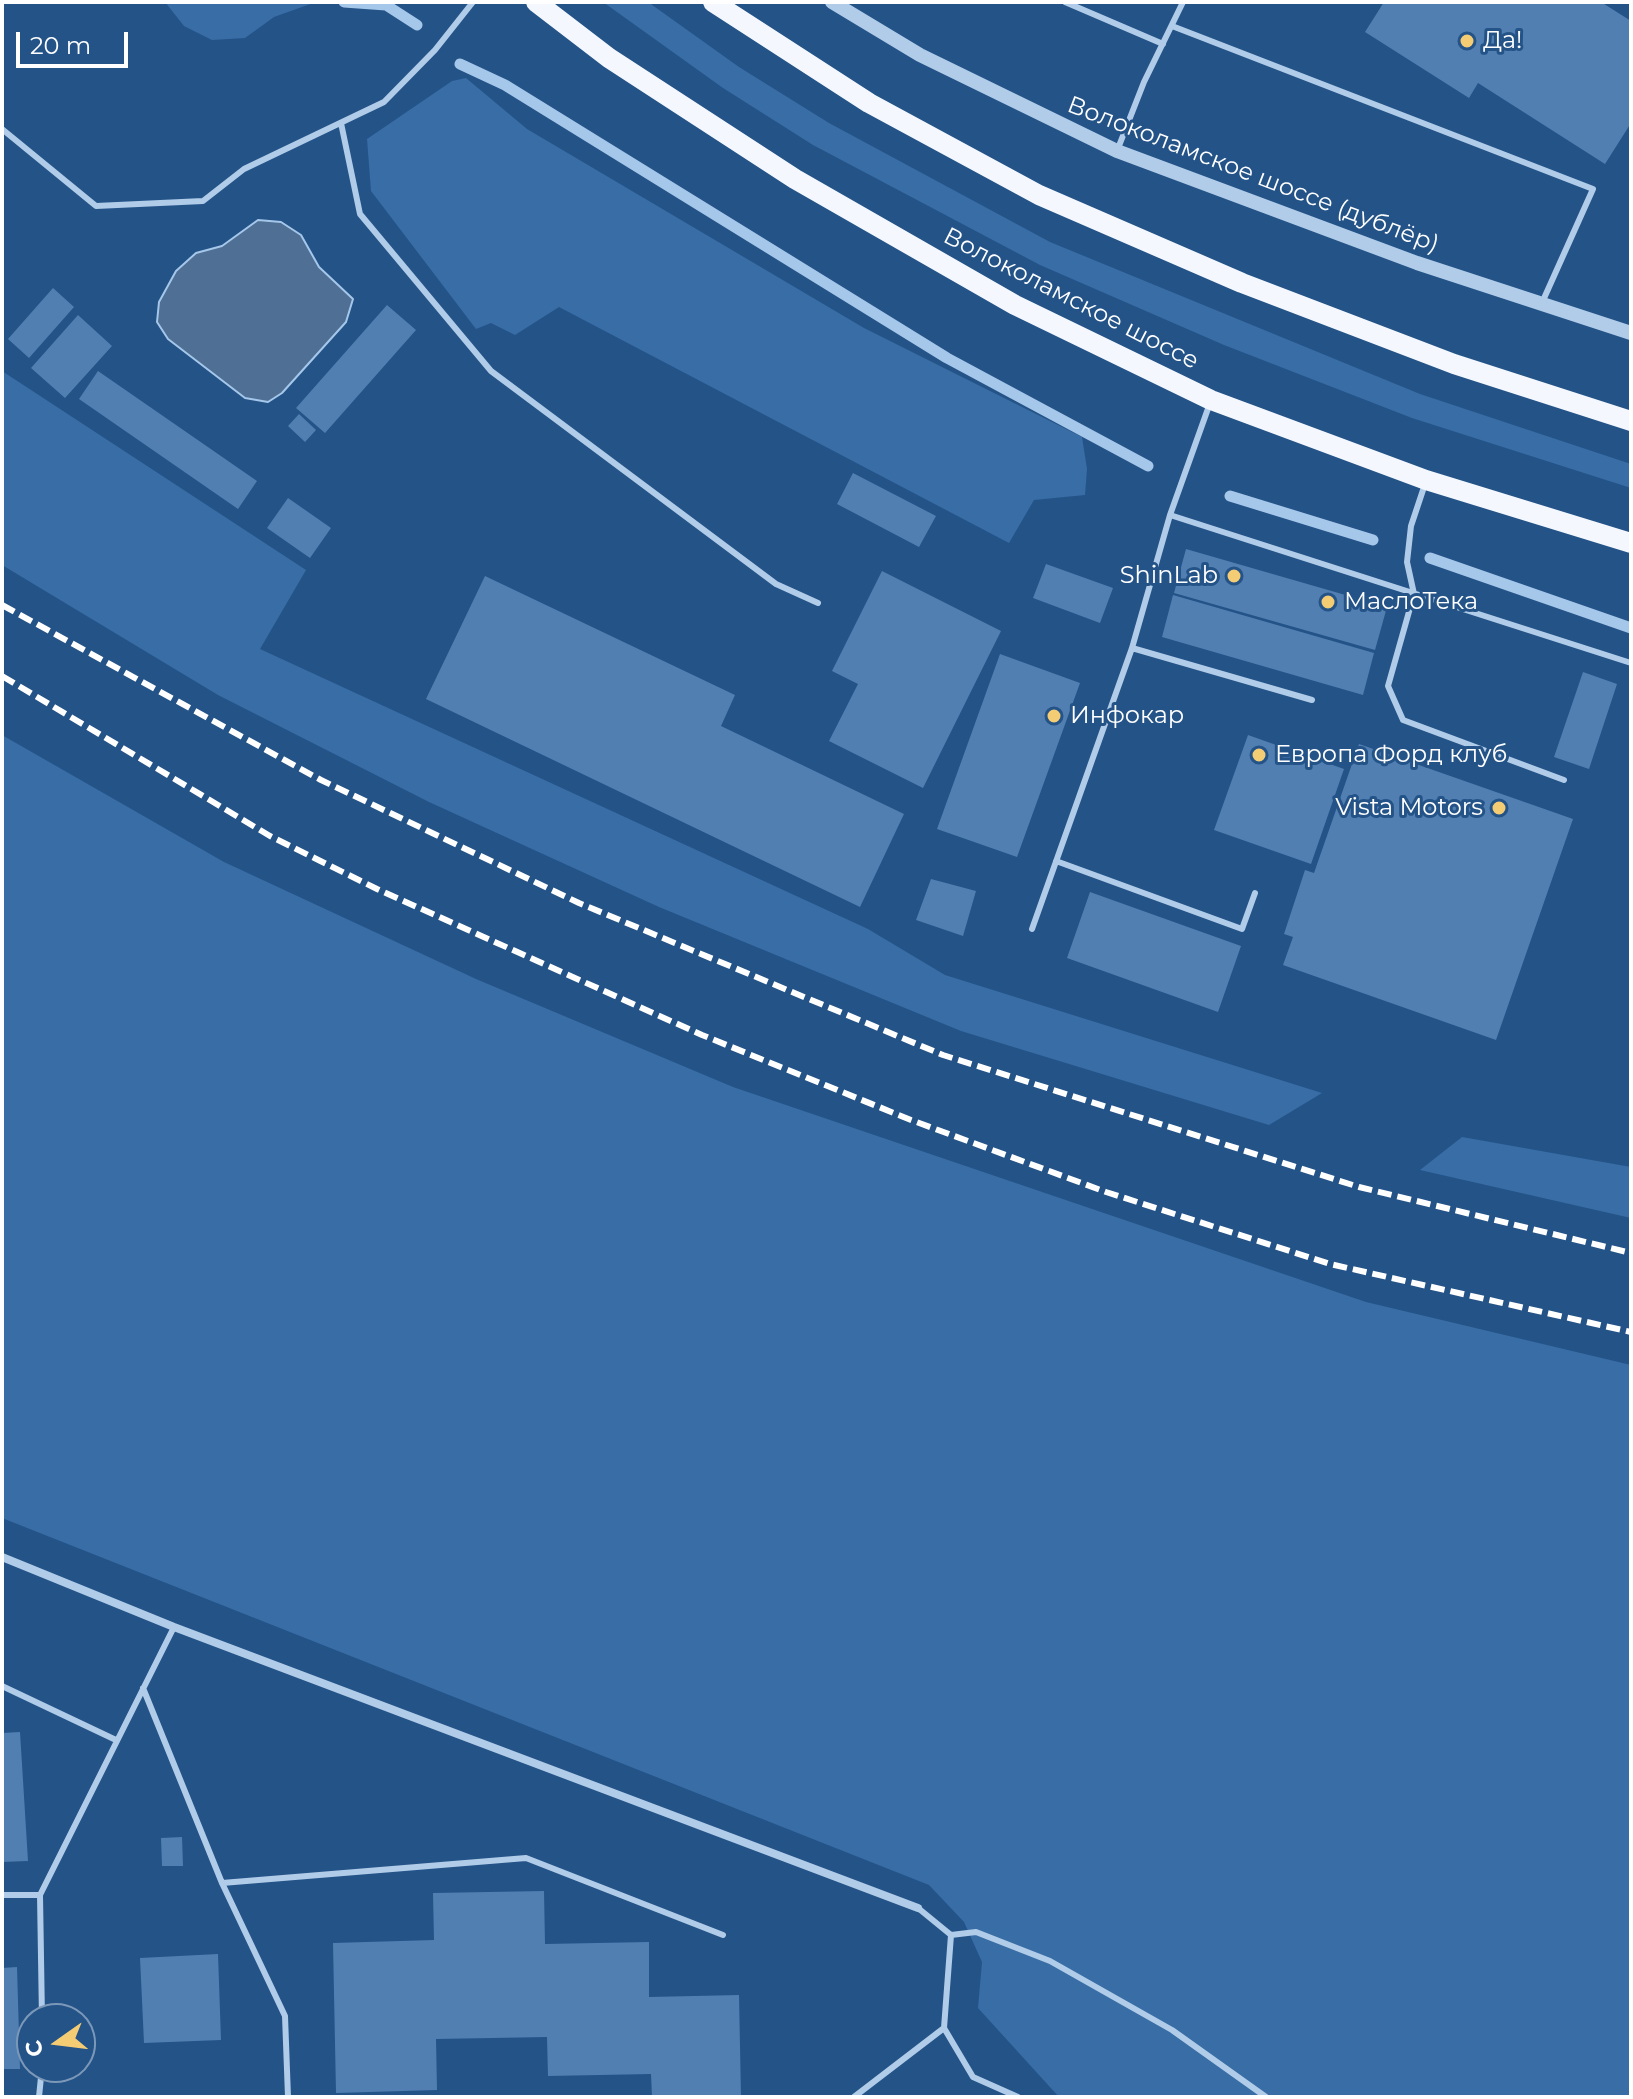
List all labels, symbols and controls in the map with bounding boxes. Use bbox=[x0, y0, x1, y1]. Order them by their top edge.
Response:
scale bar bbox=[20, 16, 132, 66]
place label: Да! bbox=[1483, 27, 1522, 55]
text: 20 m bbox=[30, 31, 91, 60]
marker: Да! bbox=[1458, 32, 1476, 50]
street label: Волоколамское шоссе (дублёр) bbox=[1063, 91, 1443, 259]
street label: Волоколамское шоссе bbox=[938, 222, 1204, 376]
place label: ShinLab bbox=[1120, 562, 1218, 590]
marker: ShinLab bbox=[1225, 567, 1243, 585]
place label: МаслоТека bbox=[1344, 588, 1478, 616]
marker: МаслоТека bbox=[1319, 593, 1337, 611]
place label: Инфокар bbox=[1070, 702, 1184, 730]
marker: Инфокар bbox=[1045, 707, 1063, 725]
place label: Европа Форд клуб bbox=[1275, 741, 1507, 769]
marker: Европа Форд клуб bbox=[1250, 746, 1268, 764]
place label: Vista Motors bbox=[1335, 794, 1483, 822]
marker: Vista Motors bbox=[1490, 799, 1508, 817]
north arrow bbox=[16, 2003, 96, 2083]
text: С bbox=[19, 2037, 49, 2059]

